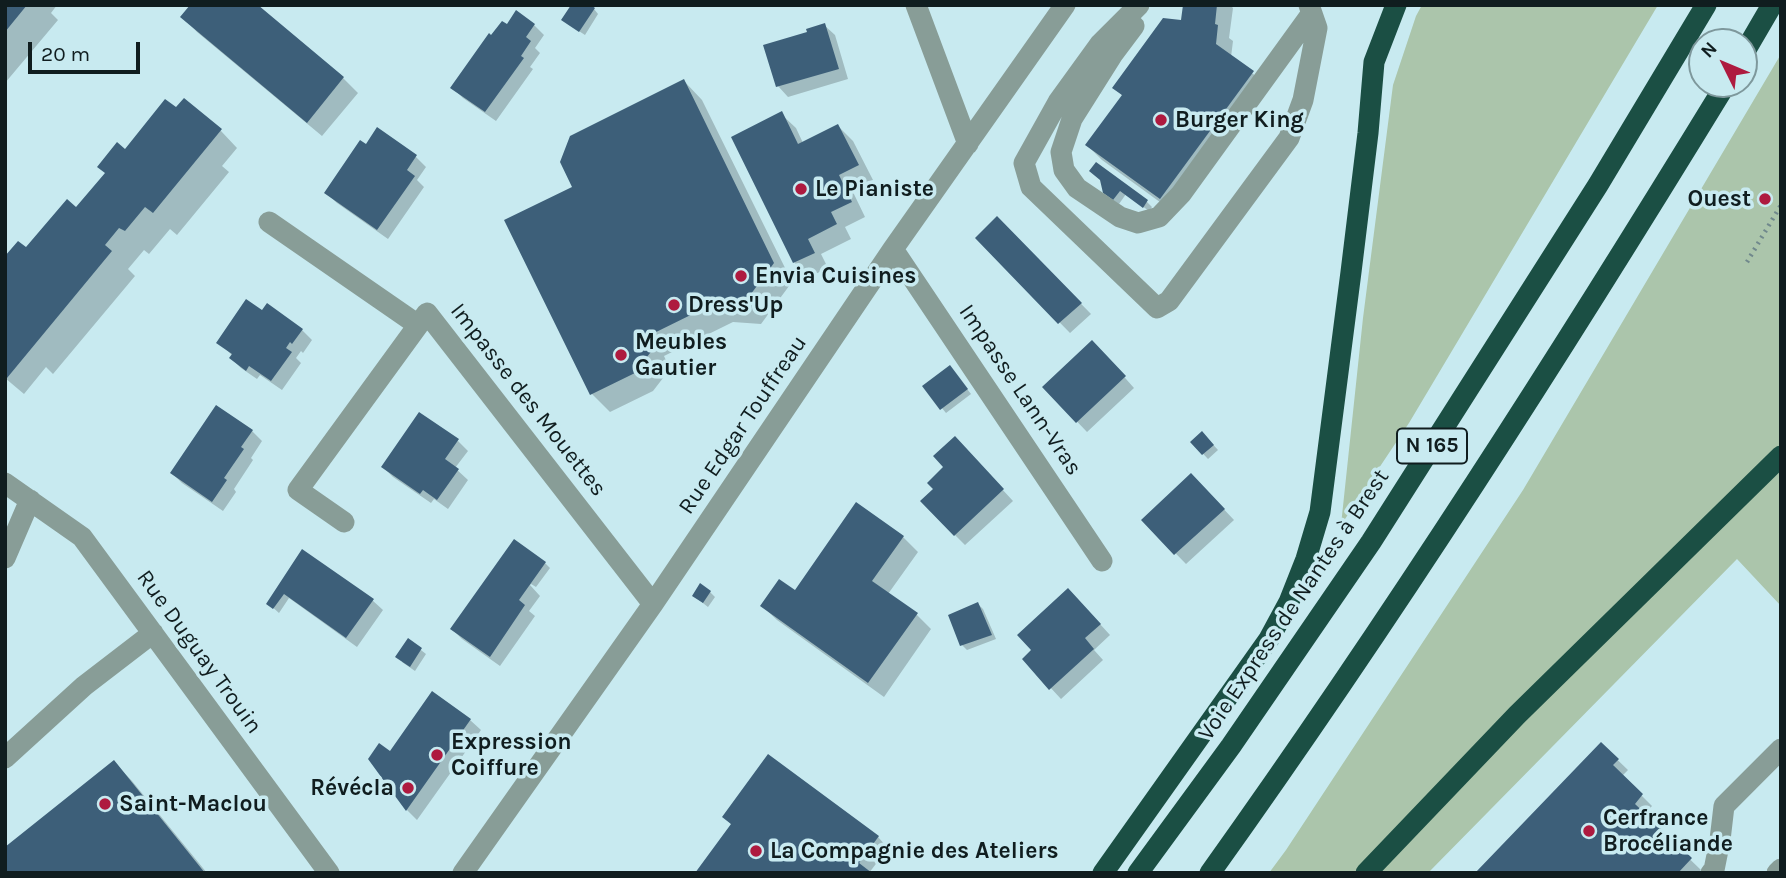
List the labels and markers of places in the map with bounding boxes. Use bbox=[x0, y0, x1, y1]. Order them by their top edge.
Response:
place label: Burger King bbox=[1175, 106, 1304, 134]
marker: Burger King bbox=[1153, 112, 1169, 128]
place label: Le Pianiste bbox=[815, 175, 934, 203]
marker: Le Pianiste bbox=[793, 181, 809, 197]
place label: Ouest bbox=[1687, 185, 1751, 213]
marker: Ouest bbox=[1757, 191, 1773, 207]
place label: Envia Cuisines bbox=[755, 262, 916, 290]
marker: Envia Cuisines bbox=[733, 268, 749, 284]
place label: Dress'Up bbox=[688, 291, 783, 319]
marker: Dress'Up bbox=[666, 297, 682, 313]
place label: Meubles Gautier bbox=[635, 328, 727, 382]
marker: Meubles Gautier bbox=[613, 347, 629, 363]
place label: Expression Coiffure bbox=[451, 728, 572, 782]
marker: Expression Coiffure bbox=[429, 747, 445, 763]
place label: Révécla bbox=[310, 774, 394, 802]
marker: Révécla bbox=[400, 780, 416, 796]
place label: Saint-Maclou bbox=[119, 790, 267, 818]
marker: Saint-Maclou bbox=[97, 796, 113, 812]
place label: Cerfrance Brocéliande bbox=[1603, 804, 1733, 858]
marker: Cerfrance Brocéliande bbox=[1581, 823, 1597, 839]
place label: La Compagnie des Ateliers bbox=[770, 837, 1059, 865]
marker: La Compagnie des Ateliers bbox=[748, 843, 764, 859]

